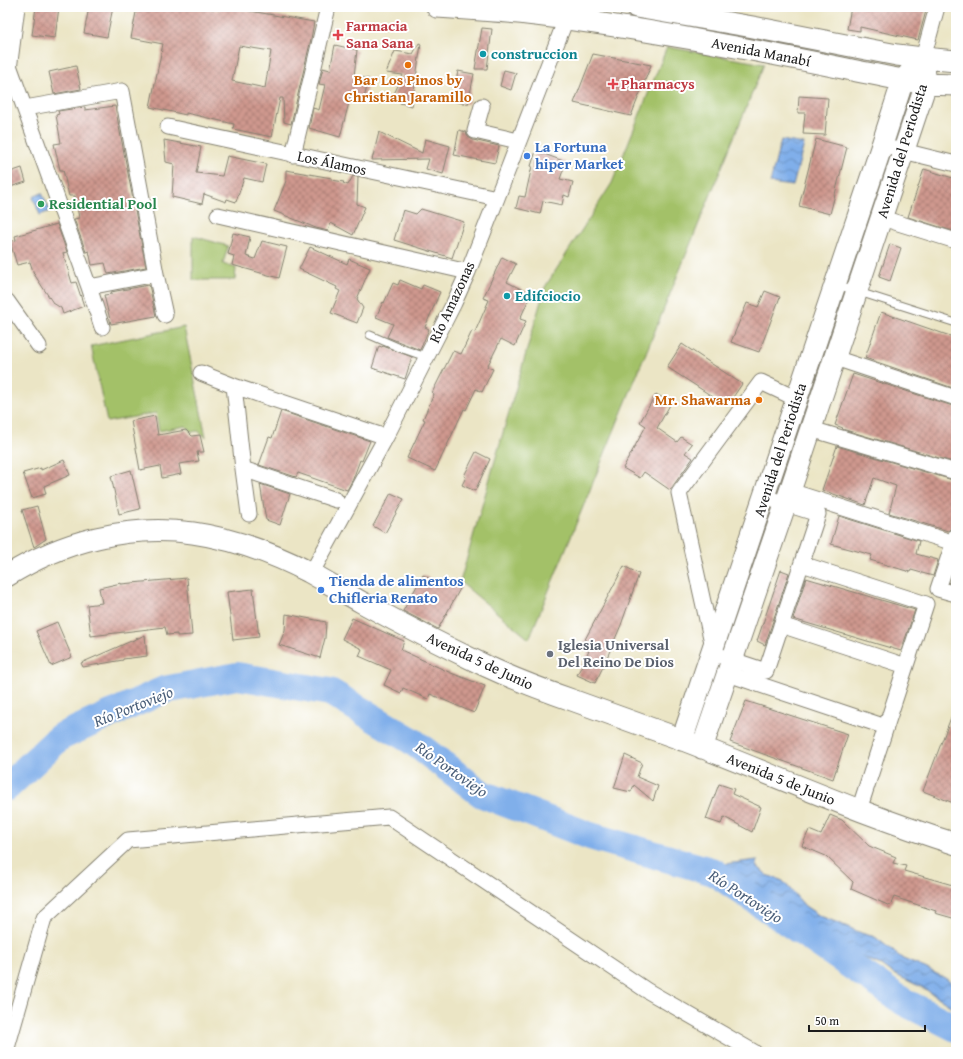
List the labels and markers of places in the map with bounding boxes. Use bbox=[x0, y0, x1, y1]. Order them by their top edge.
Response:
place label: Farmacia Sana Sana bbox=[346, 15, 414, 53]
marker: Farmacia Sana Sana bbox=[333, 30, 343, 40]
place label: construccion bbox=[491, 43, 578, 64]
marker: construccion bbox=[478, 49, 488, 59]
marker: Bar Los Pinos by Christian Jaramillo bbox=[403, 60, 413, 70]
place label: Bar Los Pinos by Christian Jaramillo bbox=[344, 69, 472, 107]
place label: Pharmacys bbox=[621, 73, 695, 94]
marker: Pharmacys bbox=[608, 79, 618, 89]
place label: La Fortuna hiper Market bbox=[535, 136, 624, 174]
marker: La Fortuna hiper Market bbox=[522, 151, 532, 161]
place label: Residential Pool bbox=[49, 193, 157, 214]
marker: Residential Pool bbox=[36, 199, 46, 209]
place label: Edifciocio bbox=[515, 285, 581, 306]
marker: Edifciocio bbox=[502, 291, 512, 301]
place label: Mr. Shawarma bbox=[655, 389, 751, 410]
marker: Mr. Shawarma bbox=[754, 395, 764, 405]
place label: Tienda de alimentos Chifleria Renato bbox=[329, 570, 464, 608]
marker: Tienda de alimentos Chifleria Renato bbox=[316, 585, 326, 595]
place label: Iglesia Universal Del Reino De Dios bbox=[558, 634, 674, 672]
marker: Iglesia Universal Del Reino De Dios bbox=[545, 649, 555, 659]

